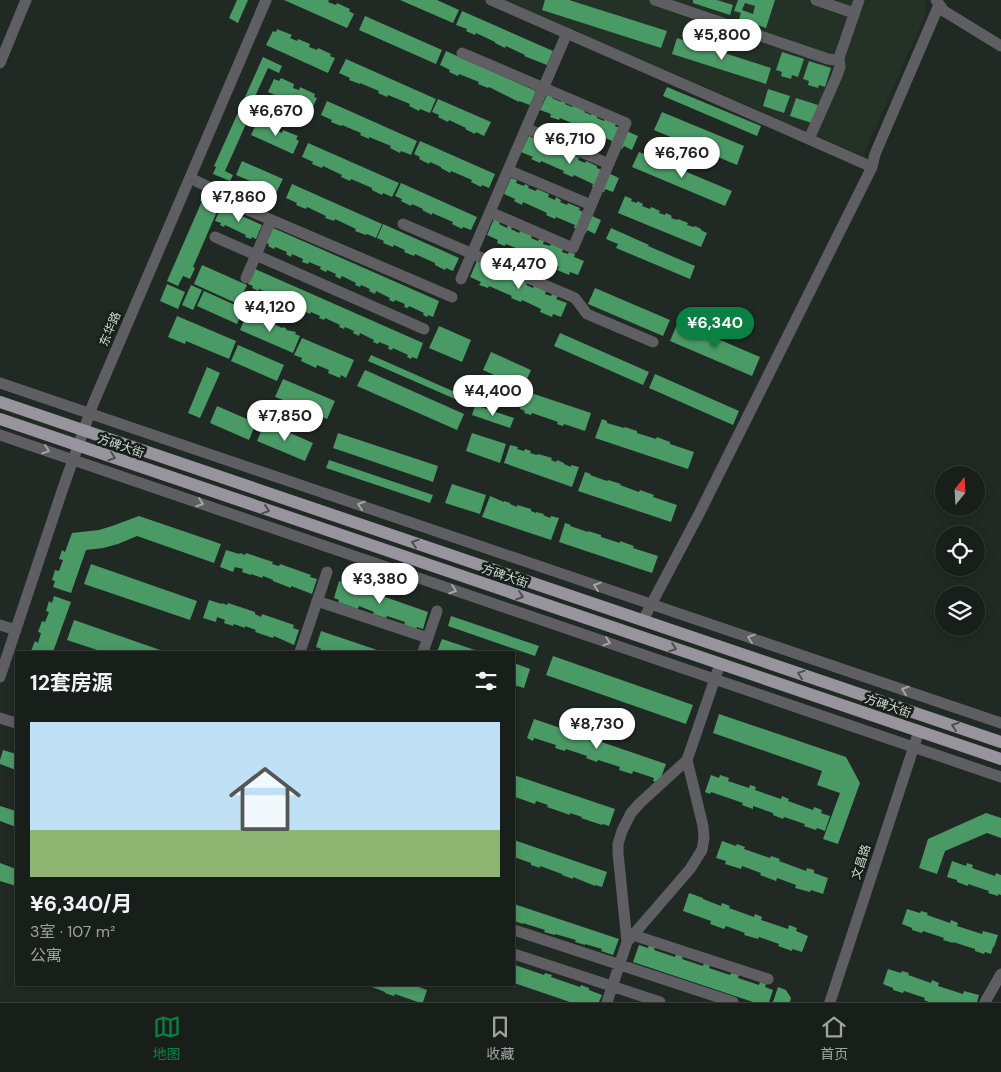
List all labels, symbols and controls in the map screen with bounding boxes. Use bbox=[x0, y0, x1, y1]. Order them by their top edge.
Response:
pin: ¥5,800 bbox=[681, 18, 763, 61]
text: ¥5,800 bbox=[694, 24, 750, 45]
pin: ¥6,670 bbox=[235, 94, 317, 137]
text: ¥6,670 bbox=[249, 100, 303, 121]
pin: ¥6,710 bbox=[529, 122, 611, 165]
text: ¥6,710 bbox=[545, 128, 595, 149]
pin: ¥6,760 bbox=[641, 136, 723, 179]
text: ¥6,760 bbox=[655, 142, 709, 163]
pin: ¥7,860 bbox=[198, 180, 280, 223]
text: ¥7,860 bbox=[212, 186, 266, 207]
pin: ¥4,470 bbox=[478, 248, 560, 290]
text: ¥4,470 bbox=[492, 253, 546, 274]
pin: ¥4,120 bbox=[229, 290, 311, 333]
text: ¥4,120 bbox=[245, 296, 296, 317]
pin: ¥6,340 bbox=[674, 306, 756, 349]
street label: 东华路 bbox=[96, 309, 124, 349]
text: ¥6,340 bbox=[687, 312, 743, 333]
pin: ¥4,400 bbox=[452, 374, 534, 417]
text: ¥4,400 bbox=[464, 380, 522, 401]
pin: ¥7,850 bbox=[244, 400, 326, 442]
text: ¥7,850 bbox=[258, 405, 312, 426]
street label: 方碑大街 bbox=[96, 431, 146, 461]
one-way arrow bbox=[41, 445, 50, 455]
one-way arrow bbox=[108, 452, 116, 462]
north arrow bbox=[935, 466, 985, 516]
map controls bbox=[935, 466, 985, 636]
one-way arrow bbox=[195, 497, 204, 507]
one-way arrow bbox=[357, 501, 365, 511]
one-way arrow bbox=[262, 504, 270, 514]
button: locate bbox=[935, 526, 985, 576]
one-way arrow bbox=[411, 539, 420, 549]
street label: 方碑大街 bbox=[480, 561, 530, 591]
pin: ¥3,380 bbox=[339, 562, 421, 605]
text: ¥3,380 bbox=[352, 568, 408, 589]
one-way arrow bbox=[594, 582, 602, 592]
one-way arrow bbox=[448, 584, 457, 594]
button: layers bbox=[935, 586, 985, 636]
one-way arrow bbox=[515, 590, 523, 600]
one-way arrow bbox=[748, 634, 756, 644]
one-way arrow bbox=[602, 636, 610, 646]
one-way arrow bbox=[669, 642, 677, 652]
icon: filters bbox=[472, 667, 500, 695]
text: 12套房源 bbox=[30, 669, 113, 697]
one-way arrow bbox=[797, 670, 806, 680]
one-way arrow bbox=[901, 686, 910, 696]
street label: 方碑大街 bbox=[863, 691, 913, 721]
pin: ¥8,730 bbox=[556, 708, 638, 750]
text: ¥8,730 bbox=[570, 713, 624, 734]
one-way arrow bbox=[951, 722, 960, 732]
icon: home bbox=[220, 754, 310, 844]
street label: 文昌路 bbox=[848, 842, 874, 882]
text: ¥6,340/月 bbox=[30, 890, 132, 918]
text: 3室 · 107 m² bbox=[30, 921, 115, 942]
text: 公寓 bbox=[30, 945, 62, 966]
tab: 地图 bbox=[153, 1013, 181, 1063]
tab: 收藏 bbox=[486, 1013, 514, 1063]
tab: 首页 bbox=[820, 1013, 848, 1063]

